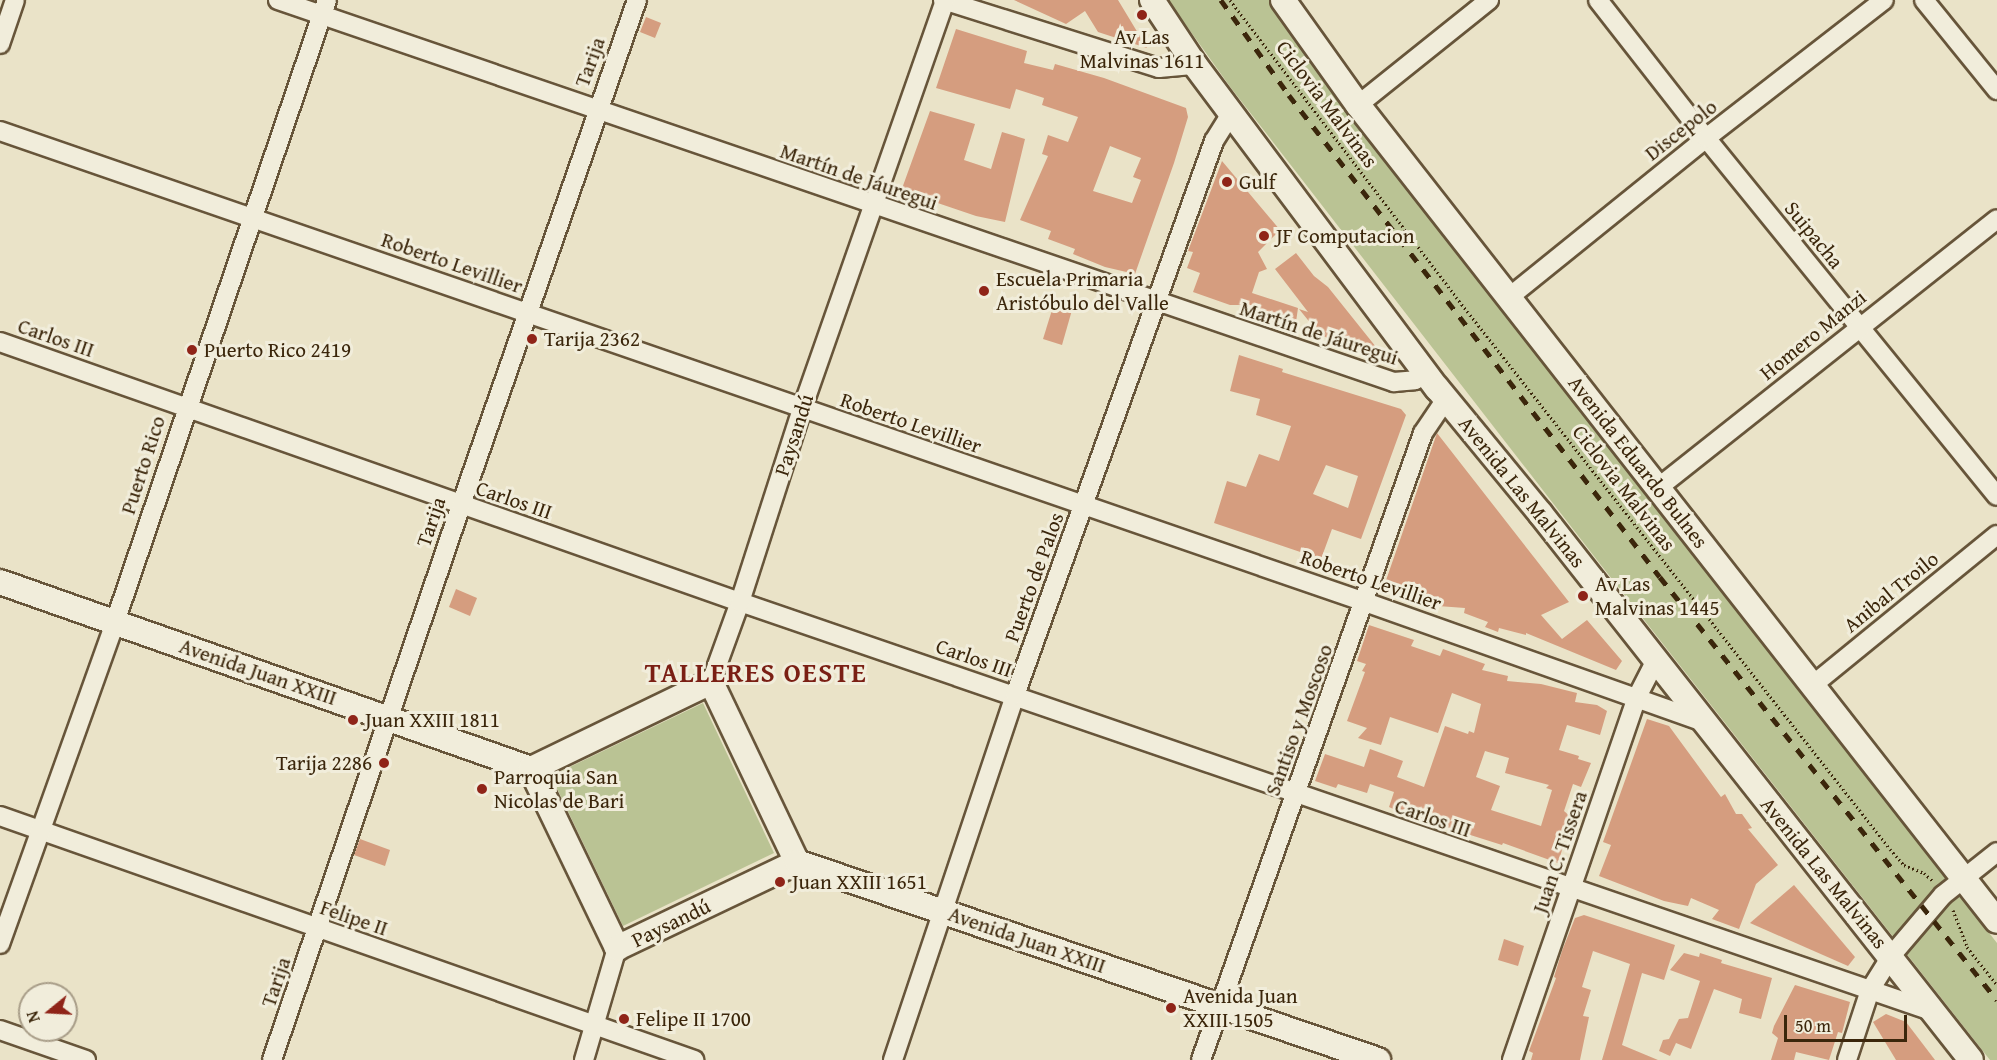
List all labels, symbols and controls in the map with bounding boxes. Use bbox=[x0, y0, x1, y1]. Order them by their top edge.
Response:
marker: Av Las Malvinas 1611 bbox=[1135, 8, 1149, 22]
place label: Av Las Malvinas 1611 bbox=[1080, 24, 1204, 74]
street label: Tarija bbox=[569, 34, 611, 90]
street label: Ciclovia Malvinas bbox=[1271, 35, 1383, 173]
street label: Discepolo bbox=[1640, 94, 1722, 166]
street label: Martín de Jáuregui bbox=[777, 138, 941, 216]
place label: Gulf bbox=[1239, 169, 1275, 195]
marker: Gulf bbox=[1220, 175, 1234, 189]
street label: Suipacha bbox=[1779, 196, 1849, 274]
place label: JF Computacion bbox=[1276, 223, 1415, 249]
street label: Roberto Levillier bbox=[378, 227, 526, 299]
marker: JF Computacion bbox=[1257, 229, 1271, 243]
place label: Escuela Primaria Aristóbulo del Valle bbox=[996, 266, 1169, 316]
marker: Escuela Primaria Aristóbulo del Valle bbox=[977, 284, 991, 298]
street label: Homero Manzi bbox=[1755, 285, 1871, 385]
street label: Martín de Jáuregui bbox=[1237, 296, 1401, 370]
street label: Carlos III bbox=[15, 313, 97, 363]
place label: Tarija 2362 bbox=[544, 326, 640, 352]
marker: Tarija 2362 bbox=[525, 332, 539, 346]
place label: Puerto Rico 2419 bbox=[204, 337, 351, 363]
marker: Puerto Rico 2419 bbox=[185, 343, 199, 357]
street label: Avenida Eduardo Bulnes bbox=[1563, 371, 1713, 553]
street label: Roberto Levillier bbox=[837, 387, 985, 459]
street label: Paysandú bbox=[769, 391, 819, 479]
street label: Avenida Las Malvinas bbox=[1453, 411, 1591, 573]
street label: Puerto Rico bbox=[115, 413, 171, 517]
street label: Ciclovia Malvinas bbox=[1567, 420, 1681, 556]
street label: Carlos III bbox=[473, 475, 555, 525]
street label: Tarija bbox=[411, 494, 451, 550]
street label: Puerto de Palos bbox=[999, 509, 1069, 645]
street label: Roberto Levillier bbox=[1297, 544, 1445, 616]
street label: Anibal Troilo bbox=[1838, 546, 1944, 638]
place label: Av Las Malvinas 1445 bbox=[1595, 571, 1720, 621]
marker: Av Las Malvinas 1445 bbox=[1576, 589, 1590, 603]
street label: Avenida Juan XXIII bbox=[176, 633, 340, 711]
street label: Carlos III bbox=[933, 633, 1015, 683]
street label: Santiso y Moscoso bbox=[1260, 641, 1338, 799]
district label: TALLERES OESTE bbox=[645, 657, 867, 689]
place label: Juan XXIII 1811 bbox=[365, 707, 500, 733]
marker: Juan XXIII 1811 bbox=[346, 713, 360, 727]
place label: Tarija 2286 bbox=[276, 750, 372, 776]
marker: Tarija 2286 bbox=[377, 756, 391, 770]
place label: Parroquia San Nicolas de Bari bbox=[494, 764, 625, 814]
marker: Parroquia San Nicolas de Bari bbox=[475, 782, 489, 796]
street label: Juan C. Tissera bbox=[1527, 787, 1593, 917]
street label: Avenida Las Malvinas bbox=[1755, 792, 1893, 954]
street label: Carlos III bbox=[1392, 793, 1474, 843]
place label: Juan XXIII 1651 bbox=[792, 869, 927, 895]
marker: Juan XXIII 1651 bbox=[773, 875, 787, 889]
street label: Paysandú bbox=[628, 893, 714, 953]
street label: Felipe II bbox=[317, 895, 391, 941]
street label: Avenida Juan XXIII bbox=[945, 901, 1109, 979]
street label: Tarija bbox=[256, 954, 296, 1010]
north arrow bbox=[18, 982, 78, 1042]
place label: Avenida Juan XXIII 1505 bbox=[1183, 983, 1298, 1033]
marker: Avenida Juan XXIII 1505 bbox=[1164, 1001, 1178, 1015]
scale bar bbox=[1787, 1003, 1910, 1041]
place label: Felipe II 1700 bbox=[636, 1006, 751, 1032]
text: N bbox=[20, 1008, 46, 1026]
marker: Felipe II 1700 bbox=[617, 1012, 631, 1026]
text: 50 m bbox=[1795, 1012, 1831, 1039]

